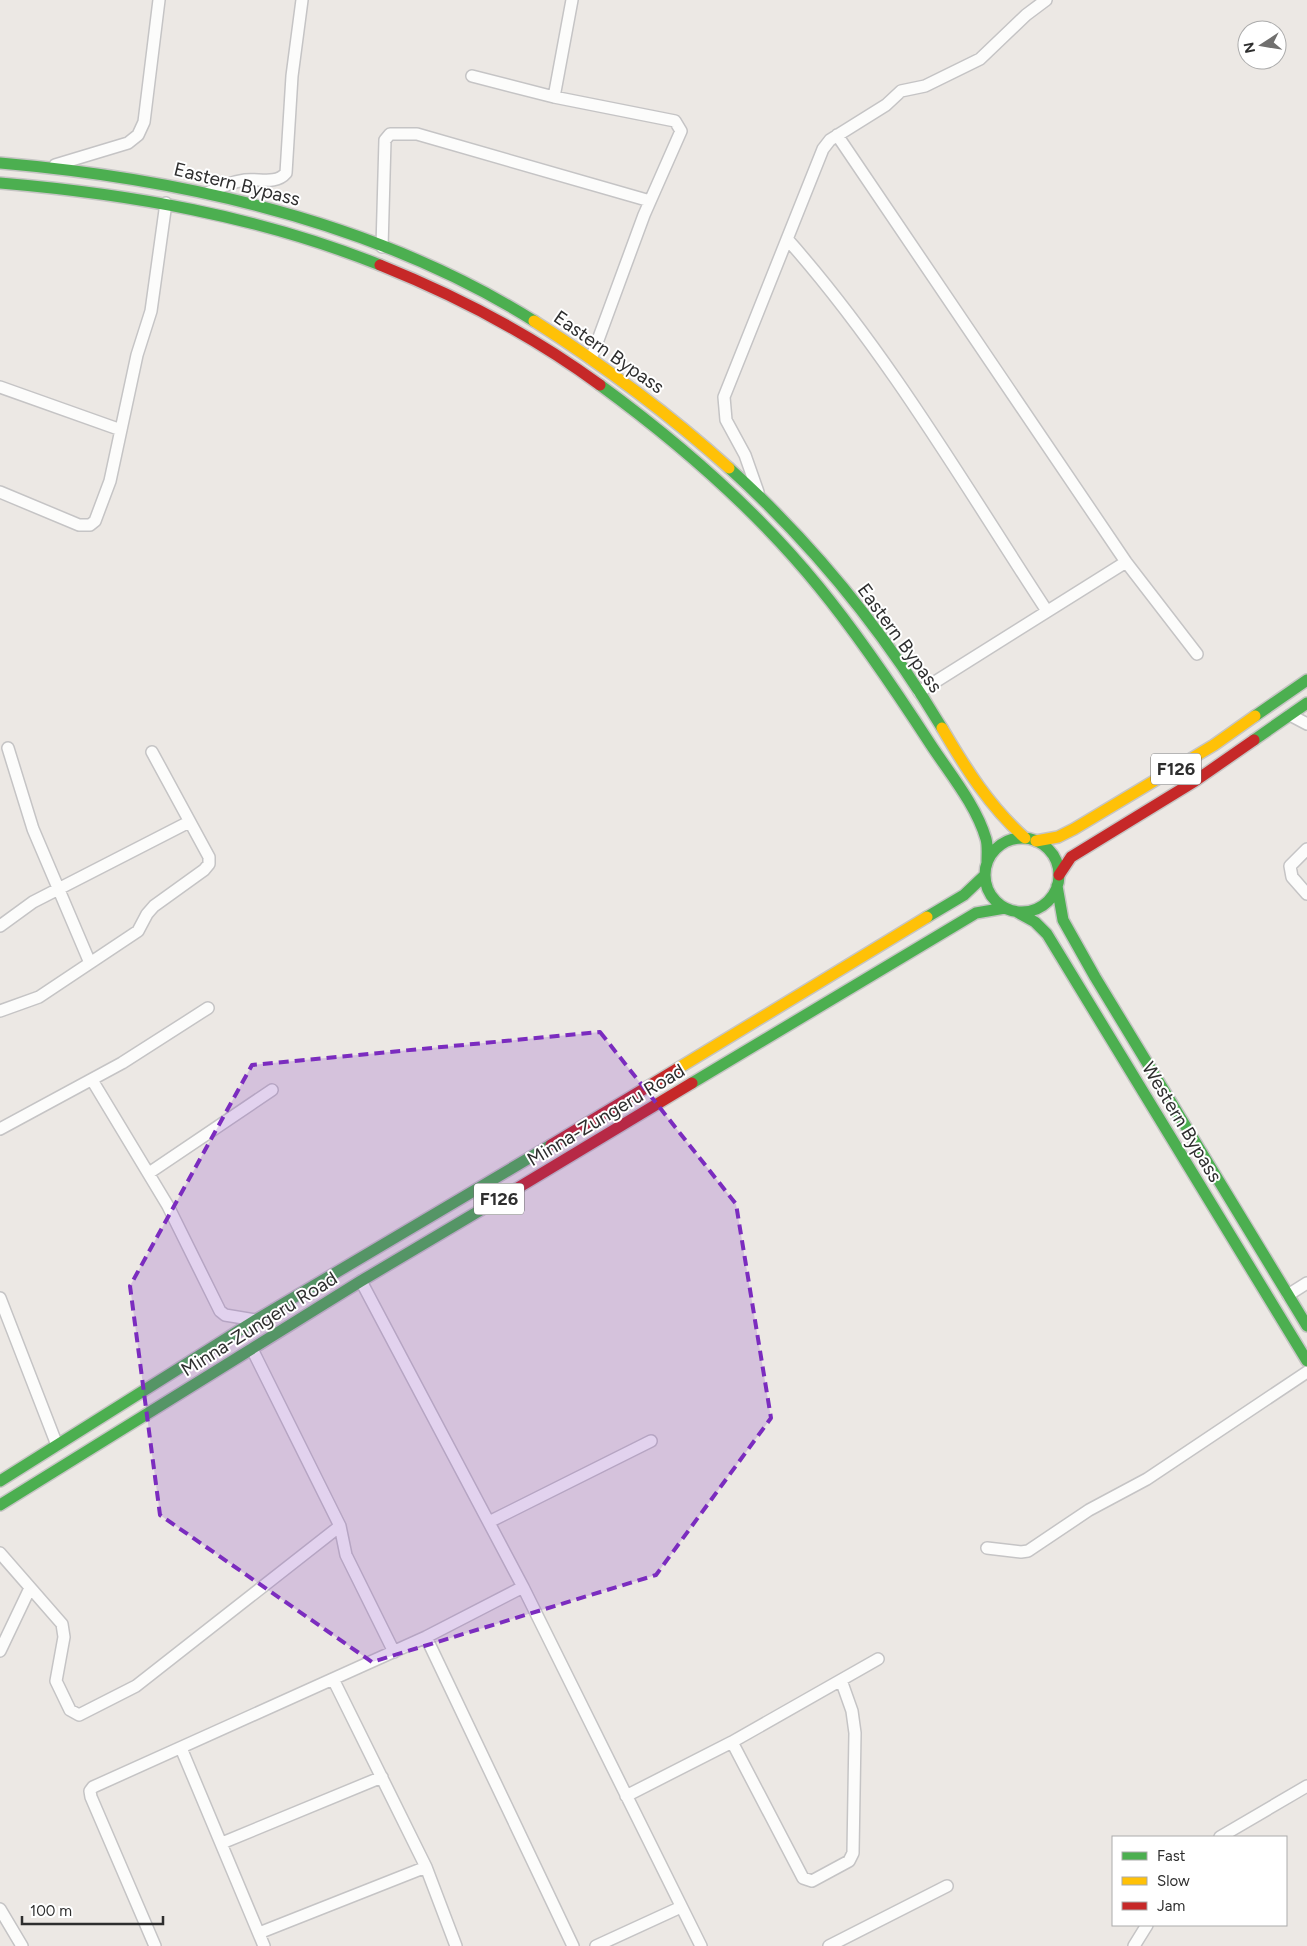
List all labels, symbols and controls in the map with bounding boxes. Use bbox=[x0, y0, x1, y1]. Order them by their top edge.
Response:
north arrow bbox=[1237, 20, 1287, 70]
text: N bbox=[1240, 41, 1259, 55]
street label: Eastern Bypass bbox=[172, 157, 303, 211]
street label: Eastern Bypass bbox=[549, 306, 669, 399]
street label: Eastern Bypass bbox=[853, 579, 947, 697]
road number: F126 bbox=[1151, 754, 1201, 784]
street label: Western Bypass bbox=[1137, 1058, 1227, 1186]
street label: Minna-Zungeru Road bbox=[523, 1059, 689, 1171]
road number: F126 bbox=[474, 1184, 524, 1214]
street label: Minna-Zungeru Road bbox=[177, 1267, 341, 1381]
legend bbox=[1112, 1836, 1287, 1926]
text: Fast bbox=[1157, 1847, 1186, 1865]
text: Slow bbox=[1157, 1872, 1190, 1890]
scale bar bbox=[22, 1894, 164, 1926]
text: Jam bbox=[1157, 1897, 1185, 1915]
text: 100 m bbox=[30, 1902, 72, 1920]

